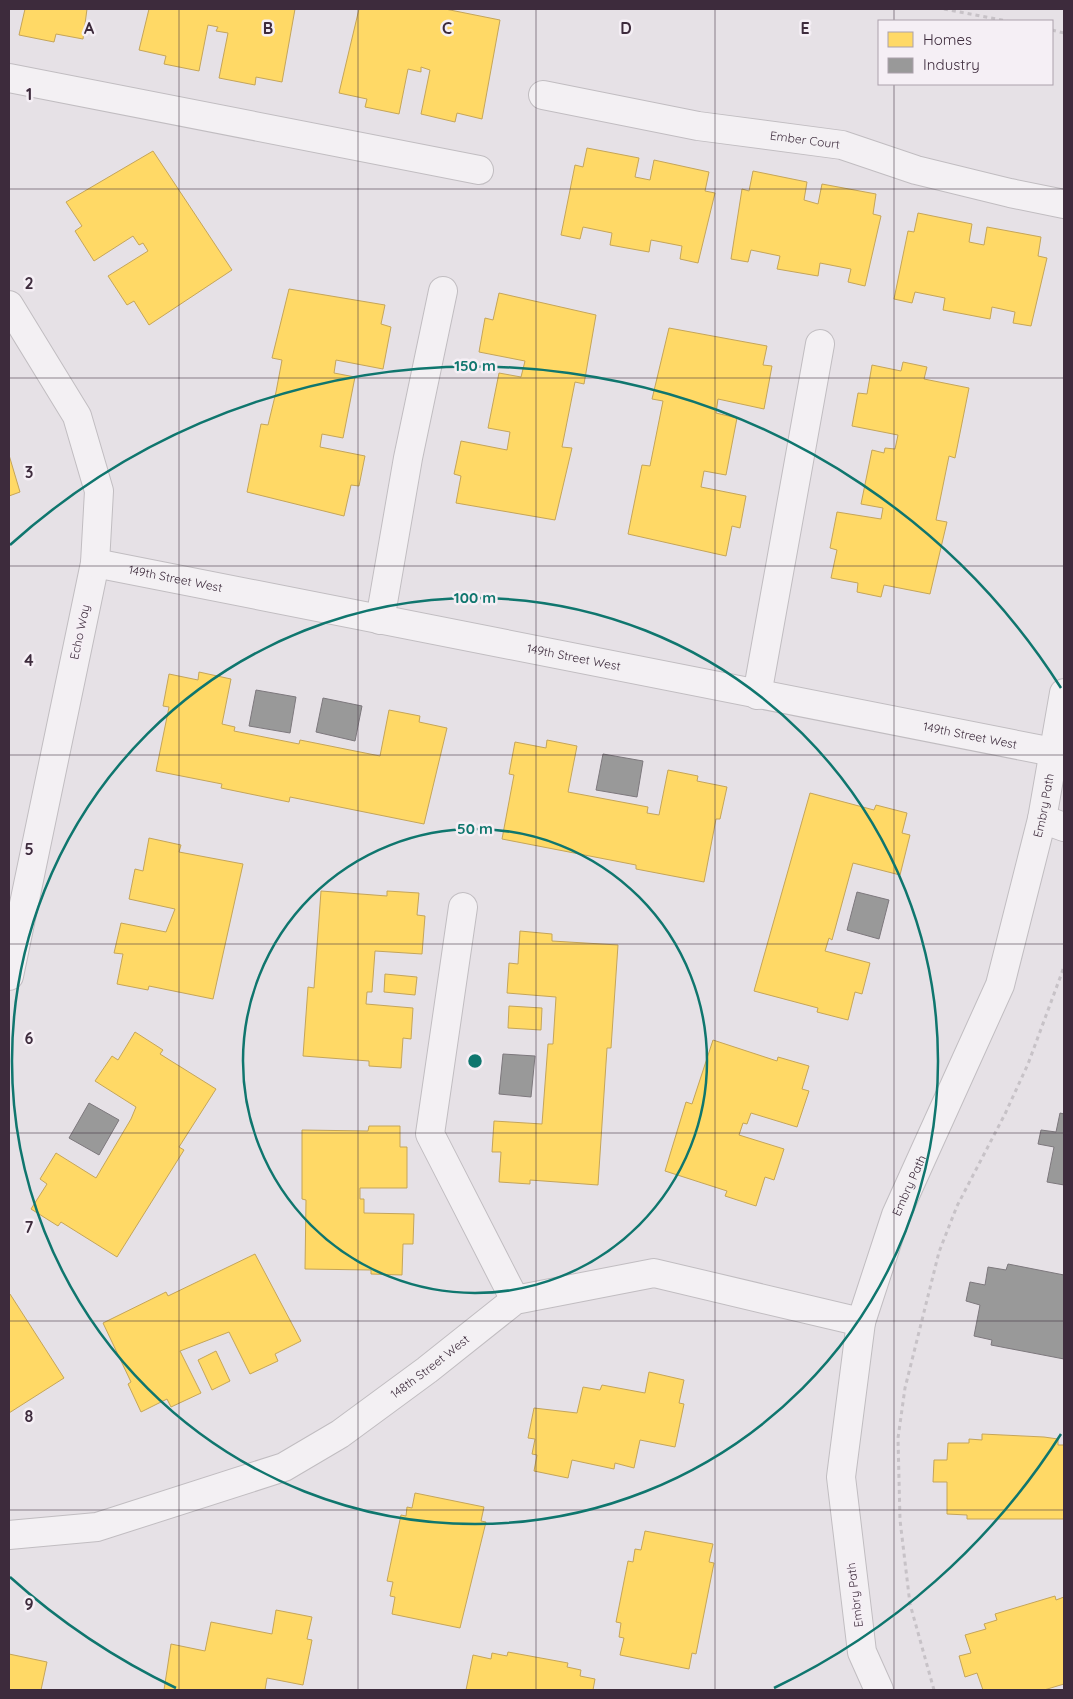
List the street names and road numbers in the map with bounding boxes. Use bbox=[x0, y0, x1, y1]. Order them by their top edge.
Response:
street label: Ember Court bbox=[769, 128, 841, 152]
street label: 149th Street West bbox=[127, 562, 224, 595]
street label: Echo Way bbox=[66, 603, 93, 661]
street label: 149th Street West bbox=[526, 640, 622, 674]
street label: 149th Street West bbox=[922, 719, 1018, 752]
street label: Embry Path bbox=[1030, 772, 1057, 839]
street label: Embry Path bbox=[889, 1153, 929, 1218]
street label: 148th Street West bbox=[387, 1331, 472, 1401]
street label: Embry Path bbox=[843, 1562, 866, 1628]

